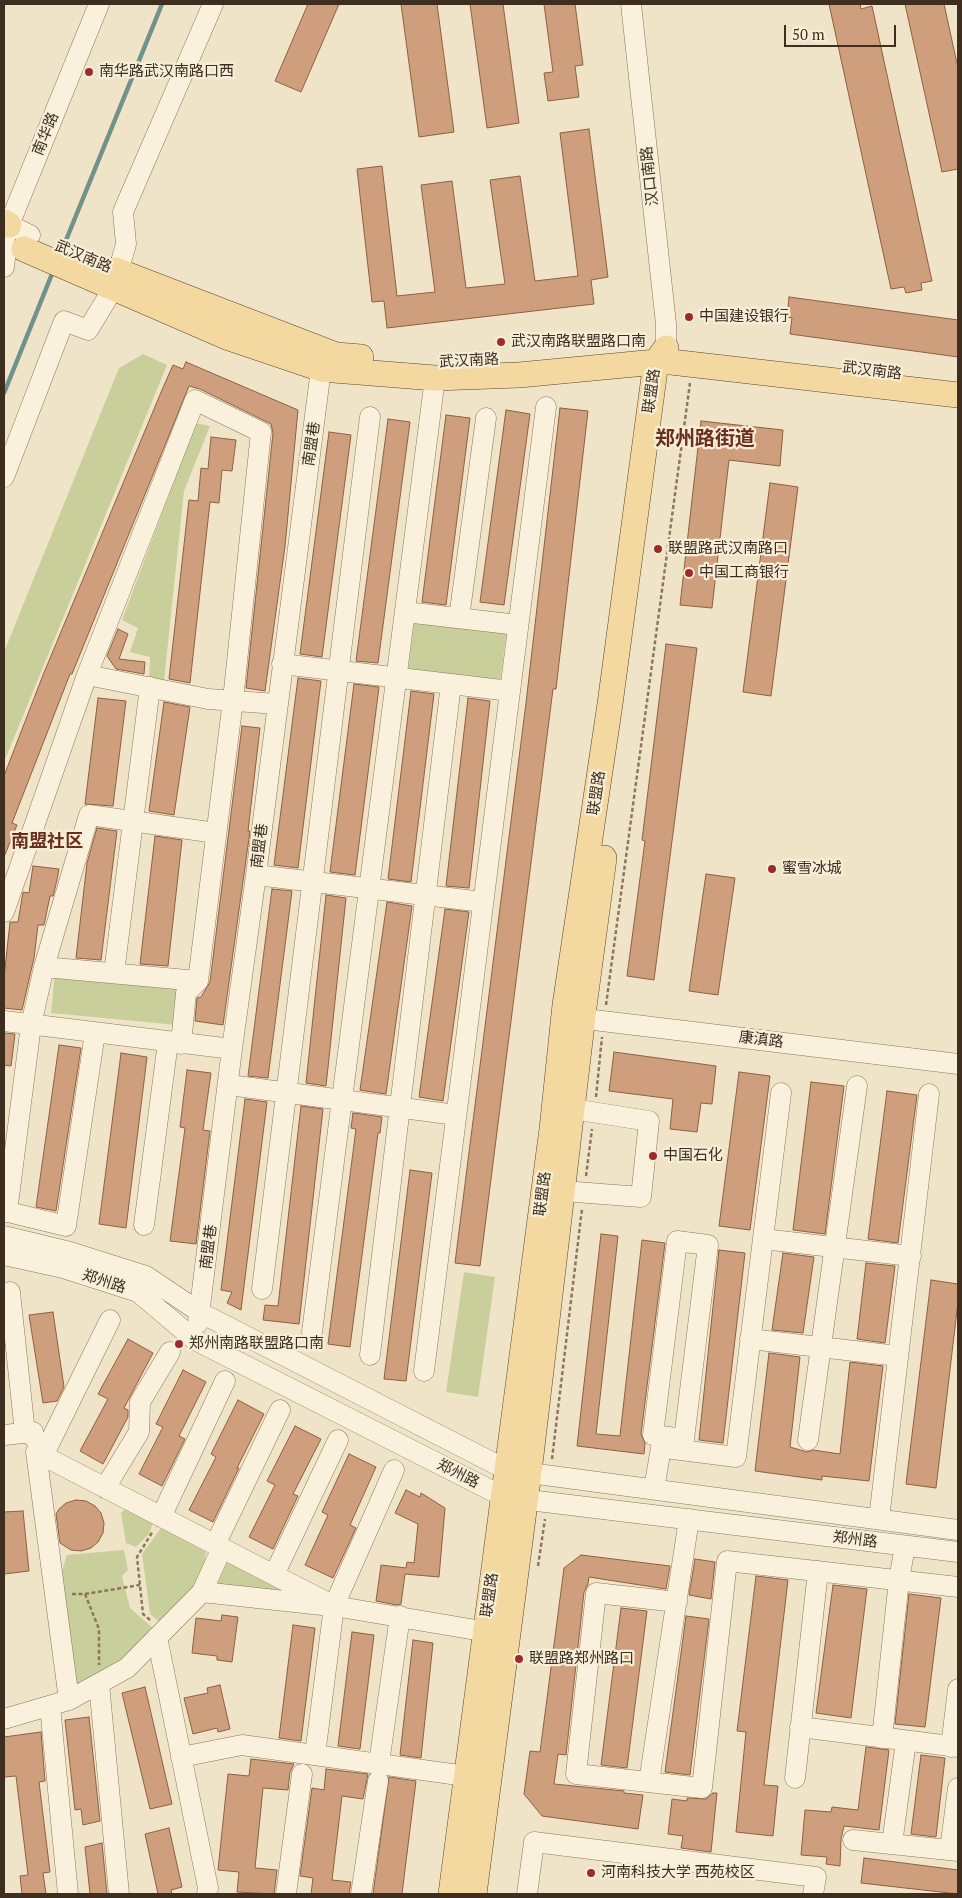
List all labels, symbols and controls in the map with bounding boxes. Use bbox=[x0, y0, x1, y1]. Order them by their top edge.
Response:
scale bar bbox=[787, 15, 900, 47]
text: 50 m bbox=[792, 24, 825, 44]
place label: 南华路武汉南路口西 bbox=[99, 63, 234, 81]
marker: 南华路武汉南路口西 bbox=[83, 66, 95, 78]
street label: 南华路 bbox=[29, 110, 63, 158]
street label: 汉口南路 bbox=[638, 145, 662, 207]
street label: 武汉南路 bbox=[52, 237, 114, 277]
place label: 中国建设银行 bbox=[699, 308, 789, 326]
marker: 中国建设银行 bbox=[683, 311, 695, 323]
place label: 武汉南路联盟路口南 bbox=[511, 333, 646, 351]
marker: 武汉南路联盟路口南 bbox=[495, 336, 507, 348]
street label: 武汉南路 bbox=[439, 350, 499, 372]
street label: 武汉南路 bbox=[841, 358, 903, 384]
street label: 联盟路 bbox=[640, 367, 664, 415]
street label: 南盟巷 bbox=[300, 420, 324, 468]
district label: 郑州路街道 bbox=[655, 427, 755, 451]
place label: 联盟路武汉南路口 bbox=[668, 540, 788, 558]
marker: 联盟路武汉南路口 bbox=[652, 543, 664, 555]
place label: 中国工商银行 bbox=[699, 564, 789, 582]
marker: 中国工商银行 bbox=[683, 567, 695, 579]
street label: 联盟路 bbox=[585, 769, 609, 817]
street label: 南盟巷 bbox=[248, 823, 272, 869]
district label: 南盟社区 bbox=[11, 831, 83, 853]
place label: 蜜雪冰城 bbox=[782, 860, 842, 878]
marker: 蜜雪冰城 bbox=[766, 863, 778, 875]
street label: 康滇路 bbox=[738, 1028, 784, 1052]
place label: 中国石化 bbox=[663, 1147, 723, 1165]
marker: 中国石化 bbox=[647, 1150, 659, 1162]
street label: 联盟路 bbox=[531, 1171, 555, 1217]
street label: 南盟巷 bbox=[197, 1224, 221, 1270]
street label: 郑州路 bbox=[80, 1266, 128, 1298]
place label: 郑州南路联盟路口南 bbox=[189, 1335, 324, 1353]
marker: 郑州南路联盟路口南 bbox=[173, 1338, 185, 1350]
street label: 郑州路 bbox=[434, 1456, 482, 1492]
street label: 郑州路 bbox=[832, 1528, 878, 1552]
street label: 联盟路 bbox=[478, 1571, 502, 1619]
place label: 联盟路郑州路口 bbox=[529, 1650, 634, 1668]
marker: 联盟路郑州路口 bbox=[513, 1653, 525, 1665]
place label: 河南科技大学 西苑校区 bbox=[601, 1864, 755, 1882]
marker: 河南科技大学 西苑校区 bbox=[585, 1867, 597, 1879]

